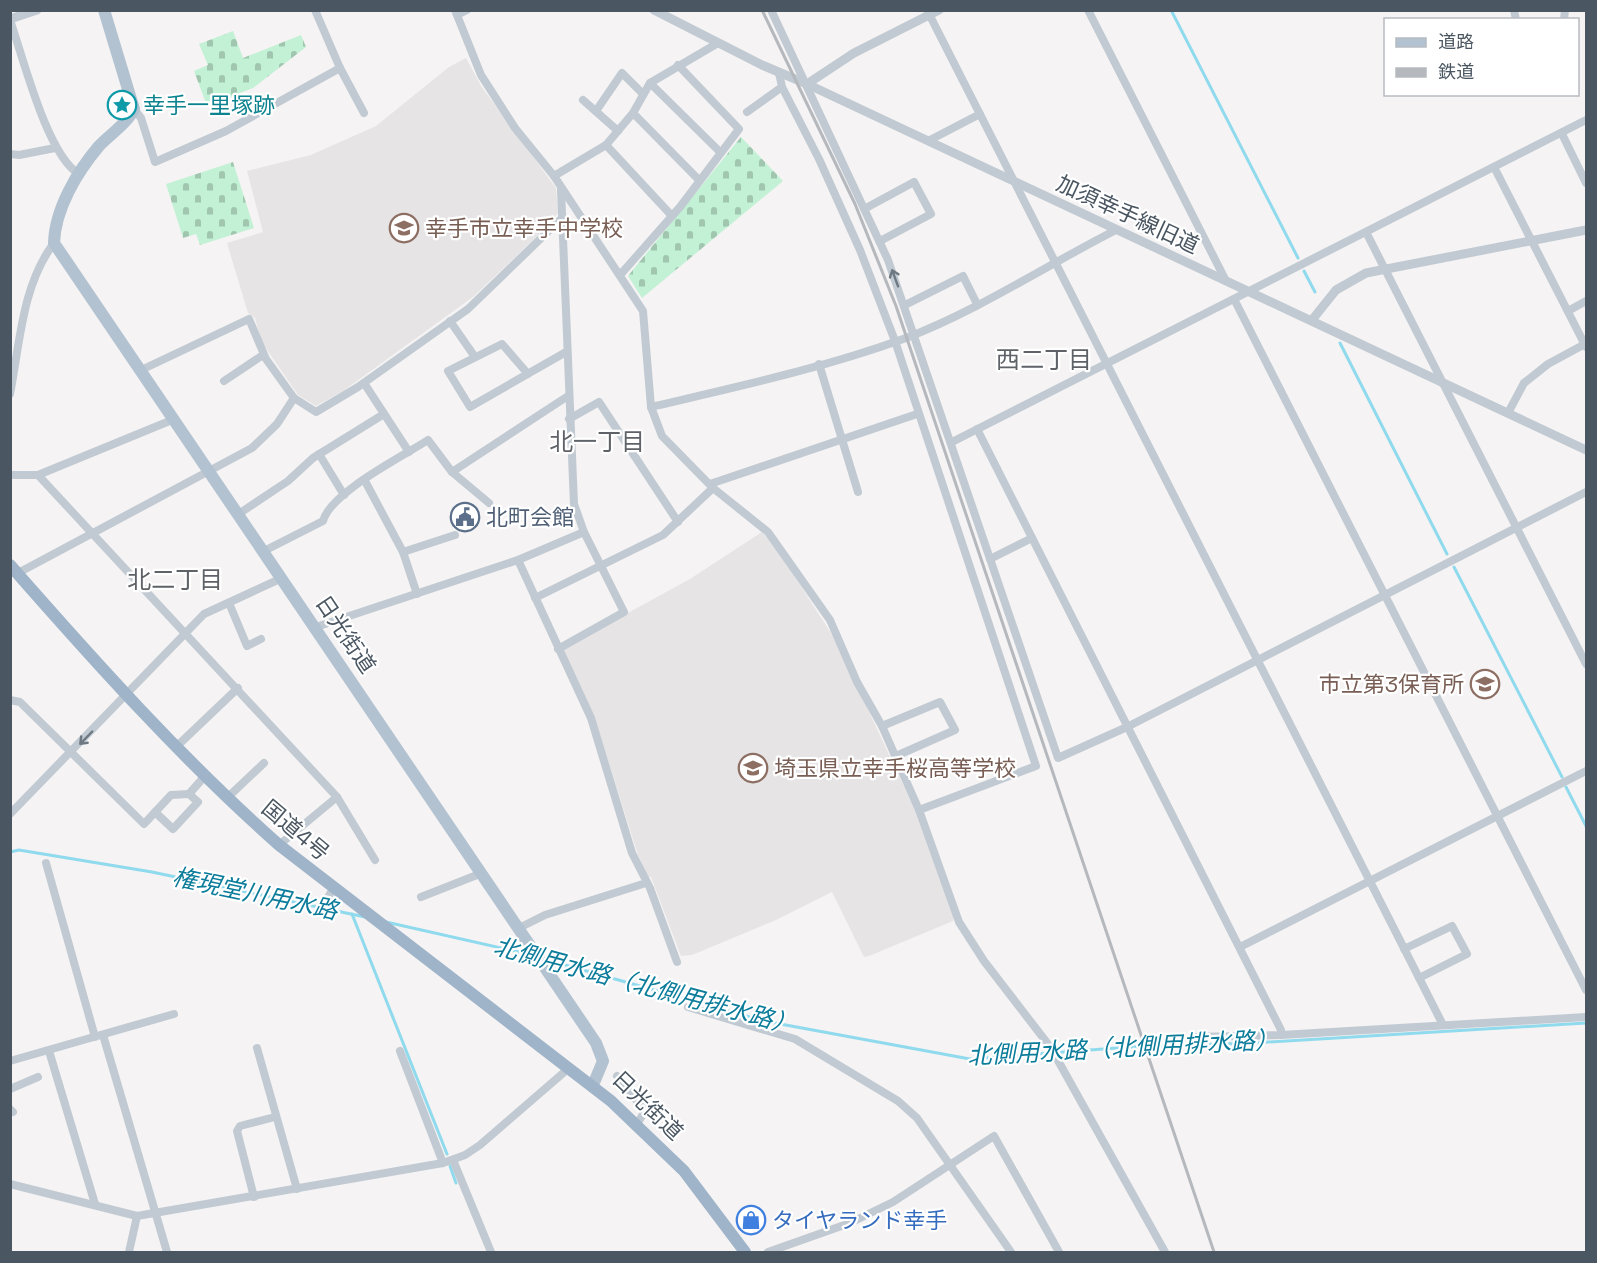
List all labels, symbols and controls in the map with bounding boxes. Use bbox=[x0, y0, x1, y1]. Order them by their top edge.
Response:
legend bbox=[1384, 18, 1579, 96]
text: 道路 bbox=[1438, 30, 1474, 53]
text: 鉄道 bbox=[1438, 60, 1474, 83]
place icon: 幸手一里塚跡 bbox=[106, 89, 138, 121]
place label: 幸手一里塚跡 bbox=[143, 91, 275, 119]
street label: 加須幸手線旧道 bbox=[1052, 169, 1204, 259]
school or university icon: 幸手市立幸手中学校 bbox=[388, 212, 420, 244]
place label: 幸手市立幸手中学校 bbox=[425, 214, 623, 242]
one-way arrow bbox=[889, 270, 900, 288]
district label: 西二丁目 bbox=[996, 344, 1092, 375]
district label: 北一丁目 bbox=[549, 426, 645, 457]
public building icon: 北町会館 bbox=[449, 501, 481, 533]
place label: 北町会館 bbox=[486, 503, 574, 531]
district label: 北二丁目 bbox=[127, 564, 223, 595]
street label: 日光街道 bbox=[310, 590, 382, 678]
school or university icon: 市立第3保育所 bbox=[1469, 668, 1501, 700]
place label: 市立第3保育所 bbox=[1319, 670, 1464, 698]
one-way arrow bbox=[79, 731, 94, 746]
school or university icon: 埼玉県立幸手桜高等学校 bbox=[737, 752, 769, 784]
place label: 埼玉県立幸手桜高等学校 bbox=[774, 754, 1016, 782]
street label: 国道4号 bbox=[256, 794, 336, 866]
water label: 権現堂川用水路 bbox=[170, 861, 342, 927]
water label: 北側用水路（北側用排水路） bbox=[490, 930, 800, 1041]
water label: 北側用水路（北側用排水路） bbox=[966, 1024, 1280, 1071]
street label: 日光街道 bbox=[607, 1064, 689, 1146]
shop icon: タイヤランド幸手 bbox=[735, 1204, 767, 1236]
place label: タイヤランド幸手 bbox=[772, 1206, 947, 1234]

